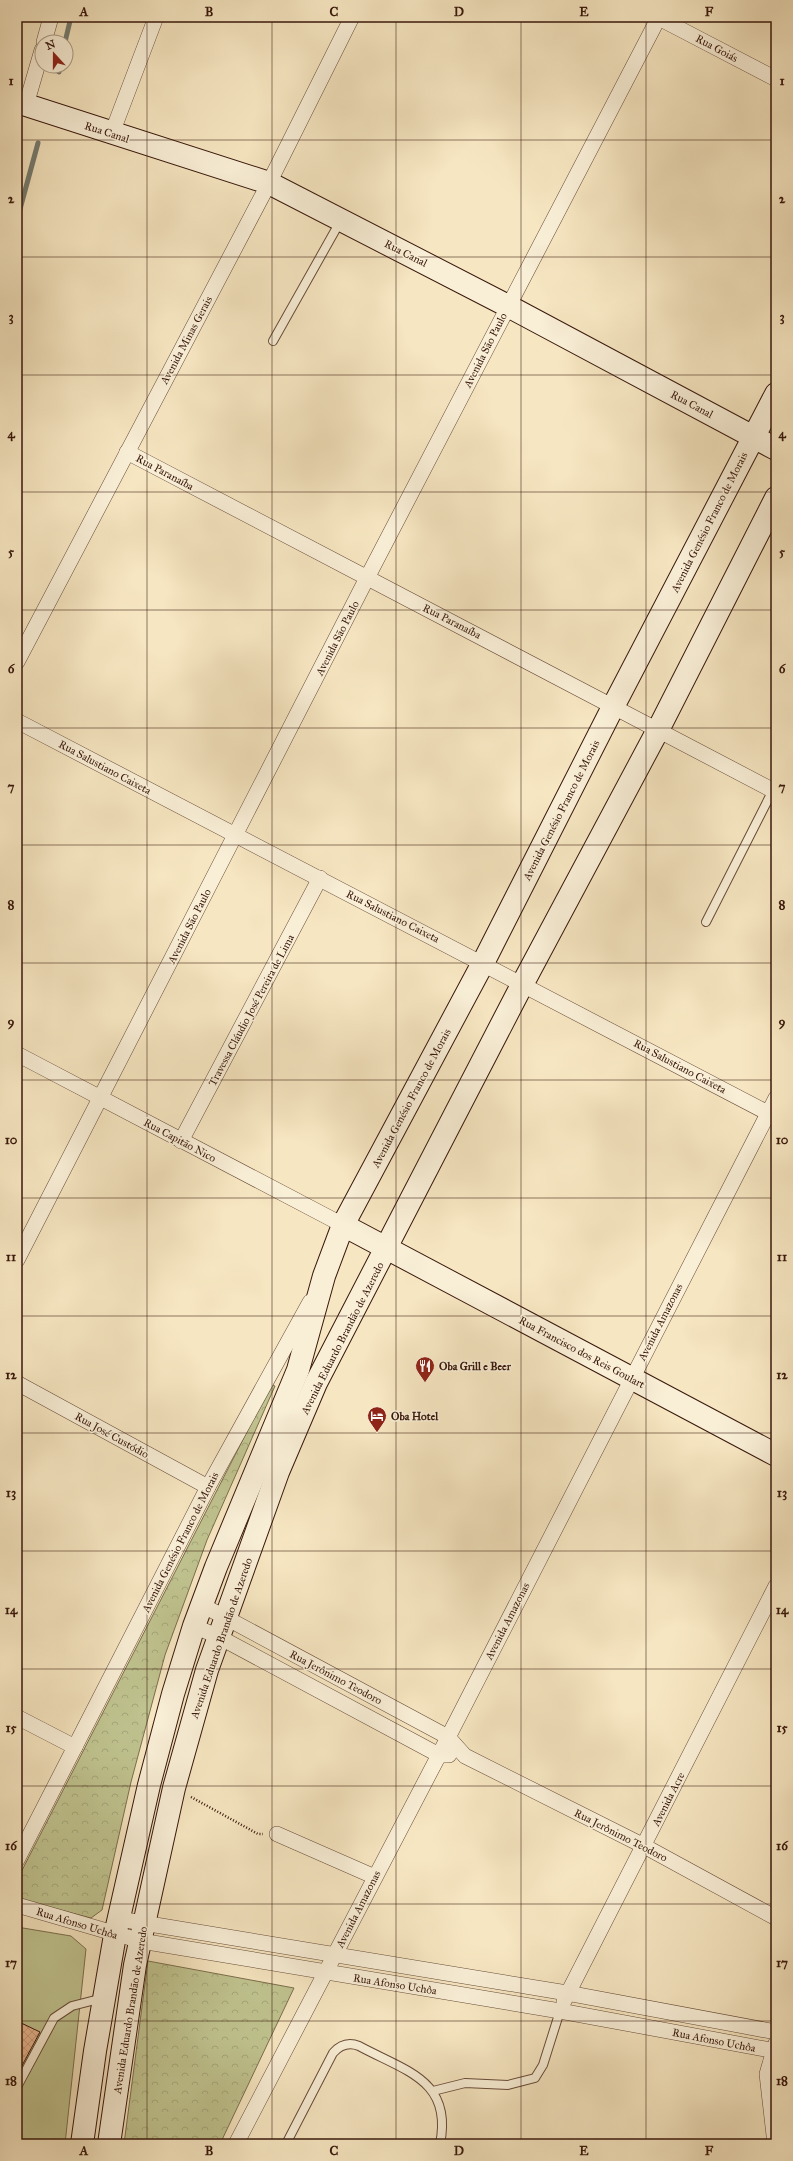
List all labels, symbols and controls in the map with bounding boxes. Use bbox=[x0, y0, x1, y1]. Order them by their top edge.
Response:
text: A bbox=[79, 4, 89, 20]
text: B bbox=[205, 4, 214, 20]
text: C bbox=[330, 4, 339, 20]
text: D bbox=[454, 4, 464, 20]
text: E bbox=[579, 4, 589, 20]
text: F bbox=[705, 4, 714, 20]
street label: Rua Goiás bbox=[693, 32, 740, 65]
north arrow bbox=[34, 34, 74, 74]
text: N bbox=[44, 37, 58, 53]
text: 1 bbox=[8, 73, 14, 89]
text: 1 bbox=[779, 73, 785, 89]
street label: Rua Canal bbox=[83, 119, 131, 146]
text: 2 bbox=[8, 191, 15, 207]
text: 2 bbox=[779, 191, 786, 207]
street label: Rua Canal bbox=[382, 237, 429, 270]
street label: Avenida Minas Gerais bbox=[157, 294, 215, 387]
text: 3 bbox=[8, 309, 14, 325]
text: 3 bbox=[779, 309, 785, 325]
street label: Avenida São Paulo bbox=[461, 310, 510, 391]
street label: Rua Canal bbox=[668, 388, 715, 421]
text: 4 bbox=[7, 426, 15, 442]
text: 4 bbox=[778, 426, 786, 442]
street label: Avenida Genésio Franco de Morais bbox=[668, 450, 751, 595]
street label: Rua Paranaíba bbox=[134, 452, 196, 493]
text: 5 bbox=[8, 544, 15, 560]
text: 5 bbox=[779, 544, 786, 560]
street label: Avenida São Paulo bbox=[313, 598, 362, 679]
street label: Rua Paranaíba bbox=[420, 601, 483, 642]
text: 6 bbox=[8, 661, 16, 677]
text: 6 bbox=[779, 661, 787, 677]
street label: Rua Salustiano Caixeta bbox=[56, 738, 154, 797]
street label: Avenida Genésio Franco de Morais bbox=[520, 738, 603, 883]
text: 7 bbox=[8, 779, 15, 795]
text: 7 bbox=[779, 779, 786, 795]
street label: Avenida São Paulo bbox=[165, 886, 214, 967]
street label: Rua Salustiano Caixeta bbox=[344, 887, 442, 946]
text: 8 bbox=[8, 897, 15, 913]
text: 8 bbox=[779, 897, 786, 913]
street label: Travessa Cláudio José Pereira de Lima bbox=[206, 932, 298, 1089]
text: 9 bbox=[8, 1014, 15, 1030]
text: 9 bbox=[779, 1014, 786, 1030]
street label: Avenida Genésio Franco de Morais bbox=[369, 1026, 454, 1171]
street label: Rua Salustiano Caixeta bbox=[631, 1037, 729, 1096]
street label: Rua Capitão Nico bbox=[141, 1116, 219, 1165]
text: 10 bbox=[5, 1132, 18, 1148]
text: 10 bbox=[776, 1132, 789, 1148]
text: 11 bbox=[6, 1249, 16, 1265]
text: 11 bbox=[777, 1249, 787, 1265]
street label: Avenida Eduardo Brandão de Azeredo bbox=[298, 1260, 387, 1417]
street label: Avenida Amazonas bbox=[635, 1281, 685, 1364]
street label: Rua Francisco dos Reis Goulart bbox=[517, 1314, 647, 1391]
restaurant icon: Oba Grill e Beer bbox=[414, 1355, 436, 1383]
place label: Oba Grill e Beer bbox=[439, 1360, 512, 1373]
text: 12 bbox=[5, 1367, 17, 1383]
text: 12 bbox=[776, 1367, 788, 1383]
hotel icon: Oba Hotel bbox=[366, 1405, 388, 1433]
street label: Rua José Custódio bbox=[72, 1410, 151, 1462]
place label: Oba Hotel bbox=[391, 1410, 439, 1423]
street label: Avenida Genésio Franco de Morais bbox=[139, 1470, 222, 1615]
text: 13 bbox=[6, 1485, 16, 1501]
text: 13 bbox=[777, 1485, 787, 1501]
street label: Avenida Eduardo Brandão de Azeredo bbox=[187, 1556, 255, 1721]
street label: Avenida Amazonas bbox=[482, 1580, 532, 1663]
text: 14 bbox=[5, 1602, 18, 1618]
text: 14 bbox=[776, 1602, 789, 1618]
street label: Rua Jerônimo Teodoro bbox=[287, 1648, 385, 1708]
text: 15 bbox=[5, 1720, 17, 1736]
text: 15 bbox=[776, 1720, 788, 1736]
street label: Avenida Acre bbox=[649, 1770, 688, 1829]
street label: Rua Jerônimo Teodoro bbox=[572, 1806, 670, 1866]
text: 16 bbox=[5, 1838, 18, 1854]
text: 16 bbox=[776, 1838, 789, 1854]
street label: Avenida Amazonas bbox=[333, 1868, 383, 1951]
street label: Rua Afonso Uchôa bbox=[35, 1905, 120, 1942]
street label: Avenida Eduardo Brandão de Azeredo bbox=[111, 1925, 150, 2096]
text: 17 bbox=[5, 1955, 17, 1971]
text: 17 bbox=[776, 1955, 788, 1971]
street label: Rua Afonso Uchôa bbox=[352, 1971, 438, 1998]
street label: Rua Afonso Uchôa bbox=[671, 2026, 757, 2055]
text: 18 bbox=[5, 2073, 17, 2089]
text: 18 bbox=[776, 2073, 788, 2089]
text: A bbox=[79, 2143, 89, 2159]
text: B bbox=[205, 2143, 214, 2159]
text: C bbox=[330, 2143, 339, 2159]
text: D bbox=[454, 2143, 464, 2159]
text: E bbox=[579, 2143, 589, 2159]
text: F bbox=[705, 2143, 714, 2159]

